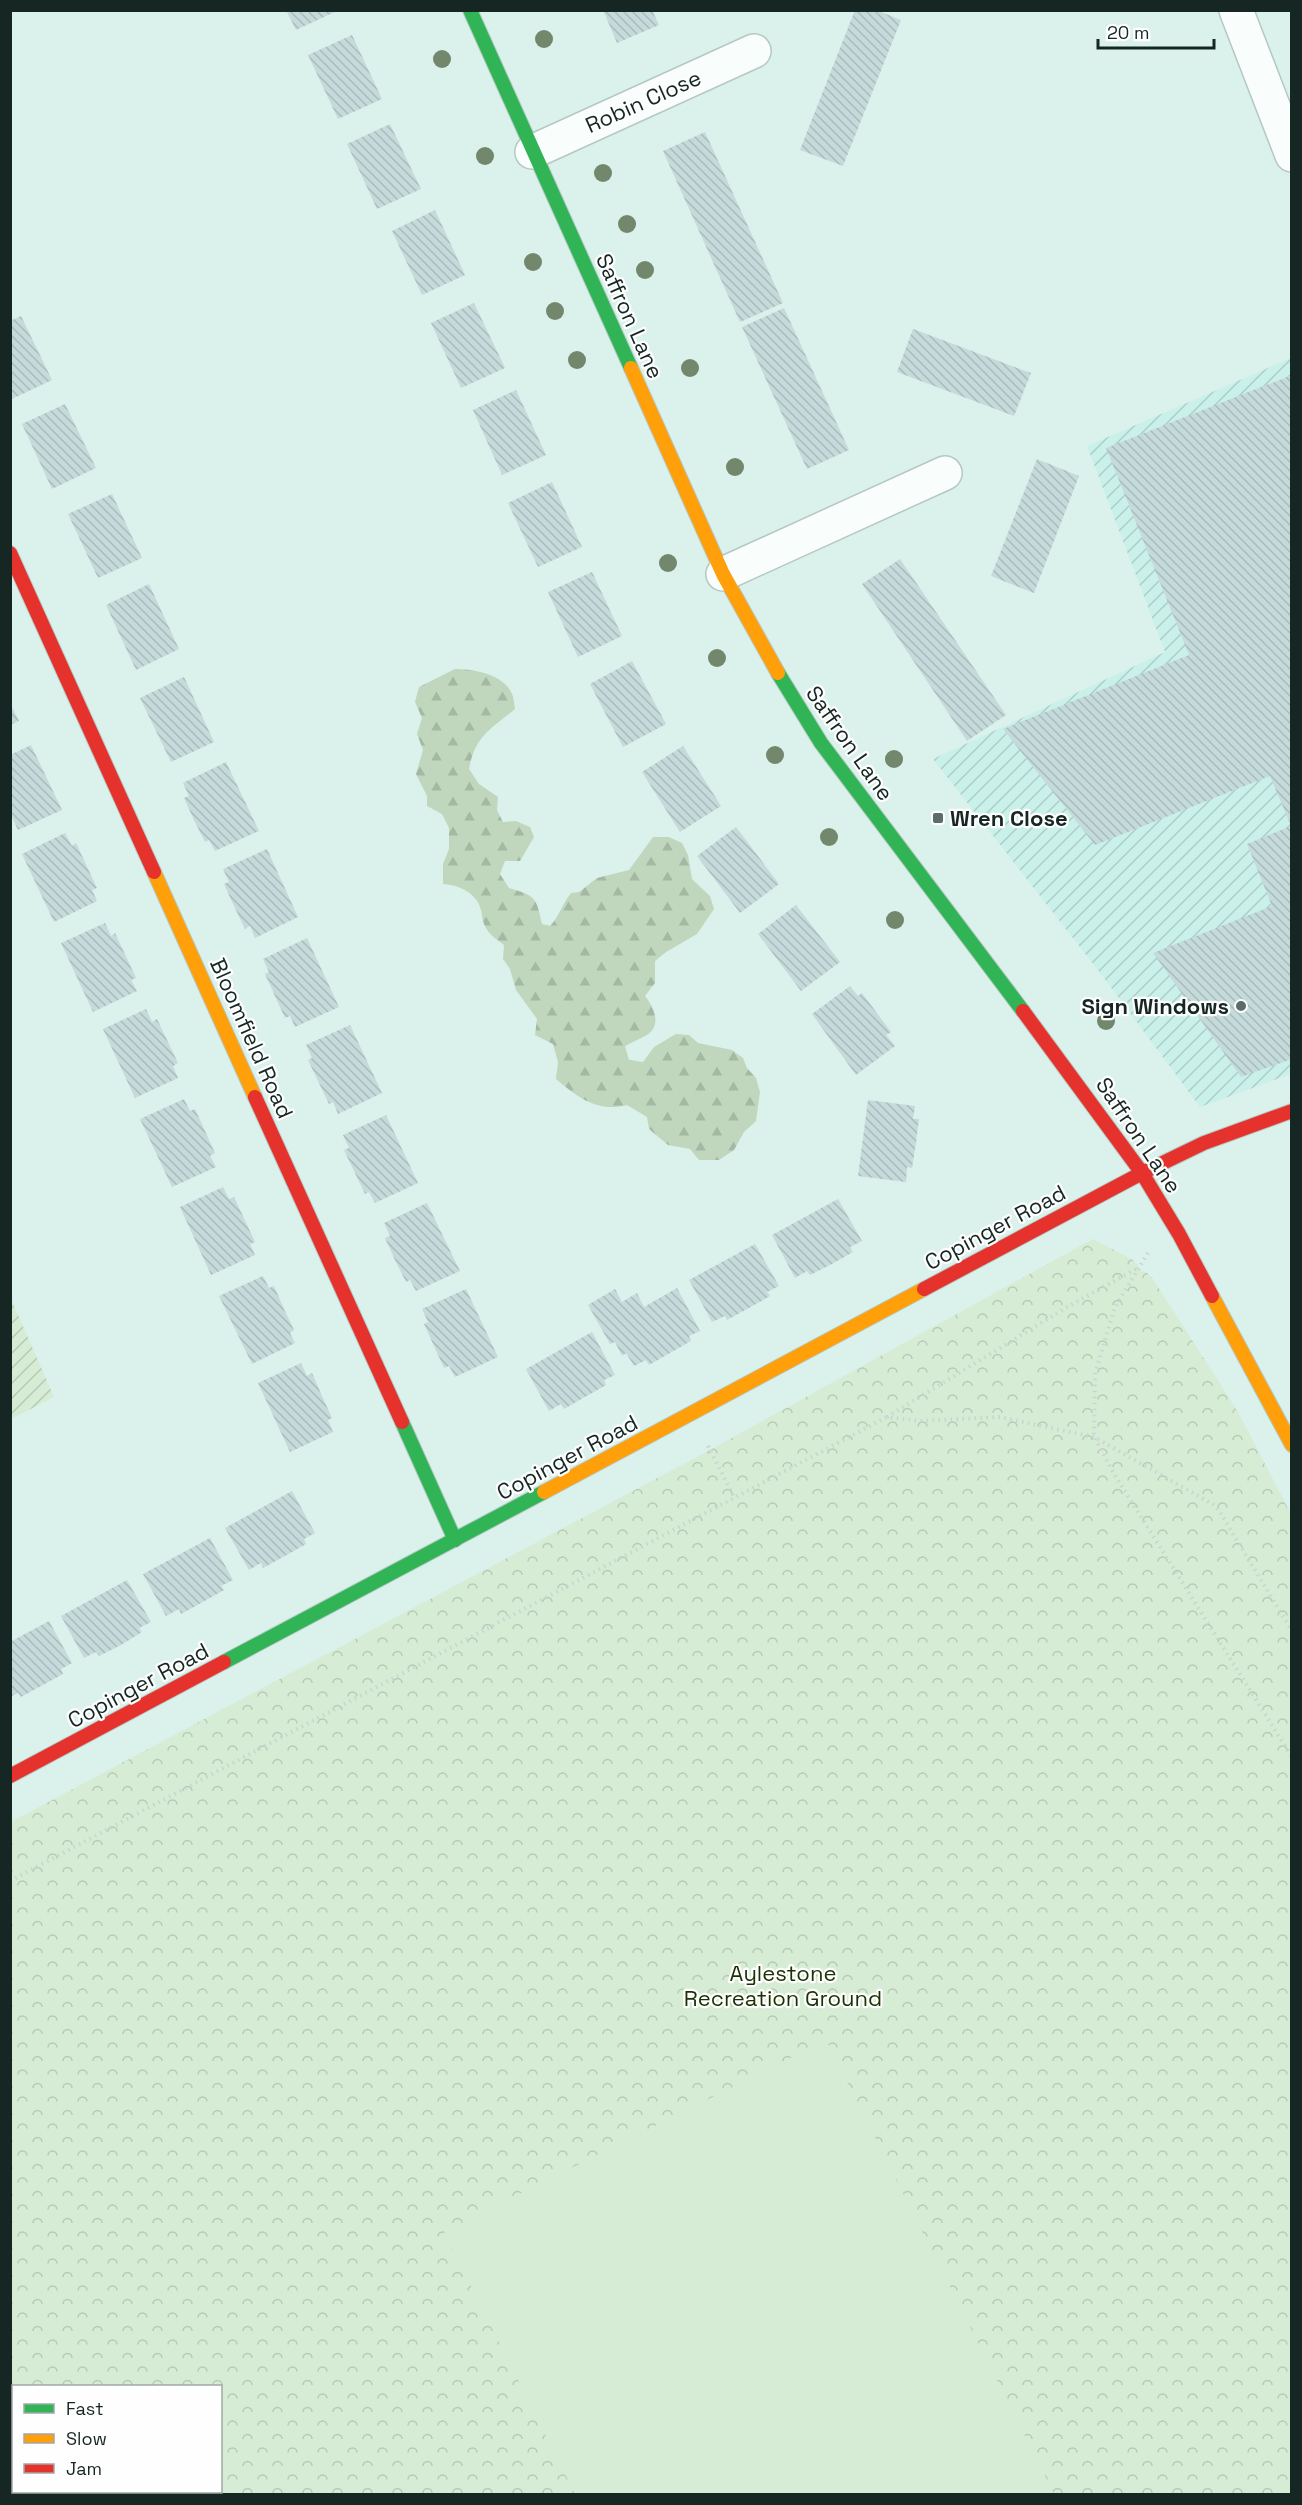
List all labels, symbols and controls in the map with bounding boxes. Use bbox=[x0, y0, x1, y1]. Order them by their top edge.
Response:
scale bar bbox=[1098, 12, 1214, 50]
text: 20 m bbox=[1107, 21, 1150, 44]
street label: Robin Close bbox=[581, 63, 705, 139]
street label: Saffron Lane bbox=[590, 249, 670, 383]
street label: Saffron Lane bbox=[800, 680, 900, 806]
place label: Wren Close bbox=[950, 804, 1068, 832]
marker: Wren Close bbox=[931, 811, 945, 825]
street label: Bloomfield Road bbox=[204, 953, 300, 1123]
place label: Sign Windows bbox=[1081, 992, 1229, 1020]
marker: Sign Windows bbox=[1234, 999, 1248, 1013]
street label: Saffron Lane bbox=[1090, 1072, 1188, 1198]
street label: Copinger Road bbox=[920, 1178, 1070, 1276]
street label: Copinger Road bbox=[492, 1408, 642, 1506]
street label: Copinger Road bbox=[63, 1636, 213, 1734]
park label: Aylestone Recreation Ground bbox=[684, 1959, 882, 2012]
legend bbox=[12, 2385, 222, 2493]
text: Fast bbox=[66, 2397, 103, 2420]
text: Slow bbox=[66, 2427, 107, 2450]
text: Jam bbox=[66, 2457, 102, 2480]

